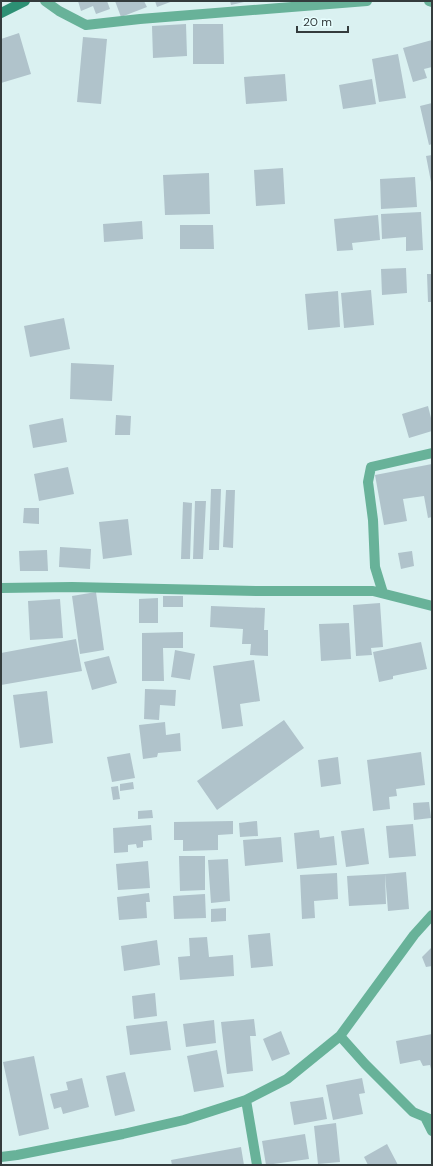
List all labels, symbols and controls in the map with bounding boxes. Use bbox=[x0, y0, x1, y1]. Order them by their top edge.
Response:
scale bar bbox=[297, 8, 348, 34]
text: 20 m bbox=[303, 14, 332, 30]

